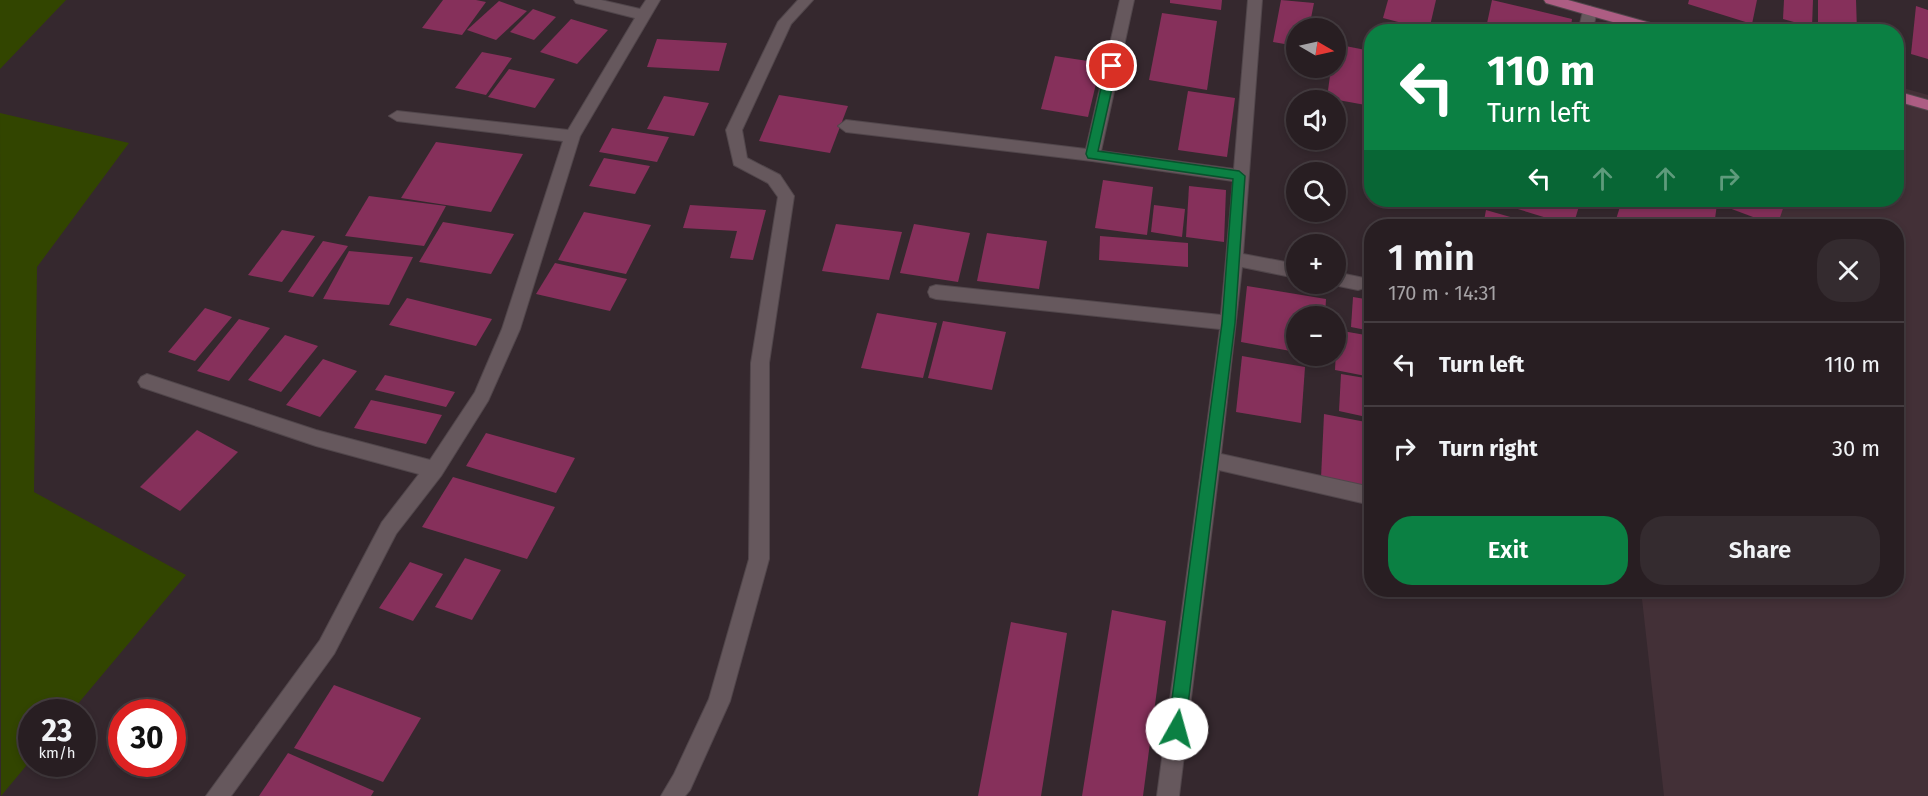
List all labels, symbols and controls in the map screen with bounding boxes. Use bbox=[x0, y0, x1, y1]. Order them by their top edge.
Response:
north arrow bbox=[1286, 18, 1346, 78]
map controls bbox=[1286, 18, 1346, 366]
pin bbox=[1086, 40, 1137, 91]
text: 110 m bbox=[1487, 46, 1595, 96]
icon: left bbox=[1388, 48, 1466, 126]
icon: arrive bbox=[1095, 49, 1128, 82]
button: sound bbox=[1286, 90, 1346, 150]
text: Turn left bbox=[1487, 97, 1590, 129]
button: search bbox=[1286, 162, 1346, 222]
icon: left bbox=[1523, 162, 1556, 195]
icon: ahead bbox=[1586, 162, 1619, 195]
icon: ahead bbox=[1649, 162, 1682, 195]
icon: right bbox=[1712, 162, 1745, 195]
button: + bbox=[1286, 234, 1346, 294]
text: 1 min bbox=[1388, 236, 1475, 280]
button: close bbox=[1817, 239, 1880, 302]
text: 170 m · 14:31 bbox=[1388, 281, 1497, 305]
button: − bbox=[1286, 306, 1346, 366]
icon: left bbox=[1388, 348, 1421, 381]
text: Turn left bbox=[1439, 351, 1524, 378]
text: 110 m bbox=[1824, 351, 1880, 378]
icon: right bbox=[1388, 432, 1421, 465]
text: Turn right bbox=[1439, 435, 1538, 462]
text: 30 m bbox=[1832, 435, 1880, 462]
button: Exit bbox=[1388, 516, 1628, 585]
button: Share bbox=[1640, 516, 1880, 585]
position arrow bbox=[1145, 697, 1209, 761]
speed limit sign: 30 bbox=[108, 699, 186, 777]
text: 23 bbox=[42, 713, 72, 749]
text: km/h bbox=[38, 744, 76, 762]

